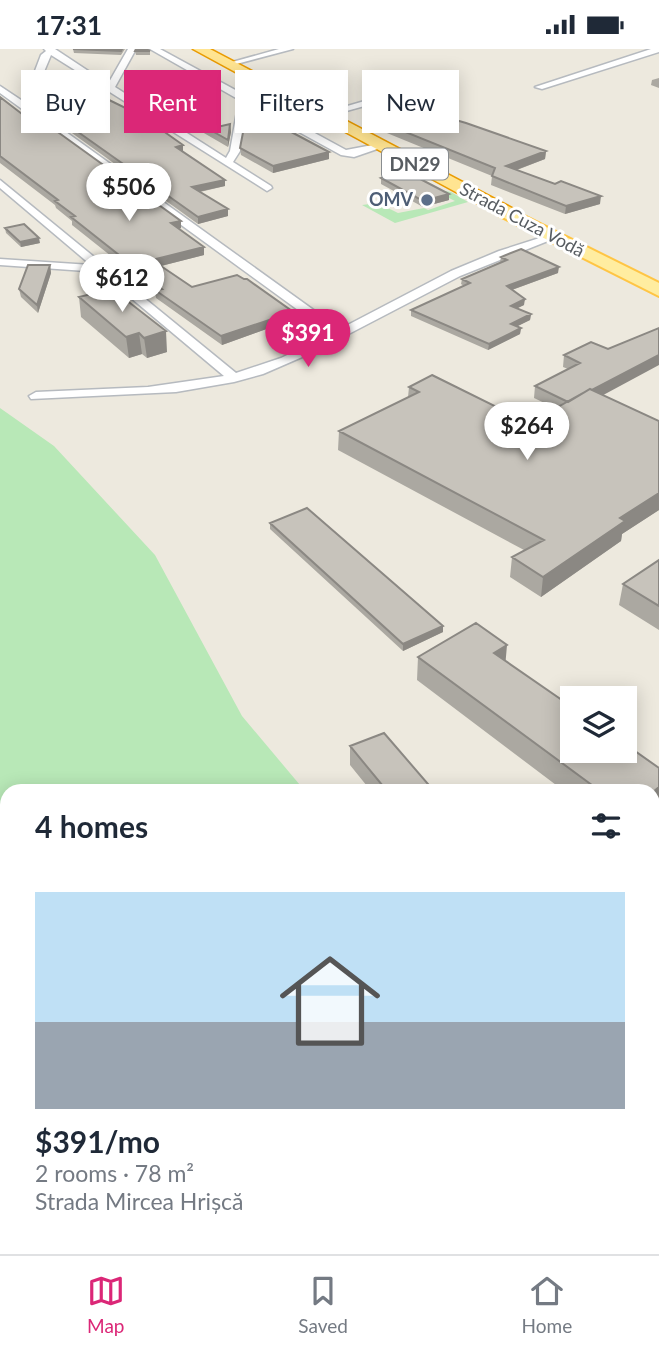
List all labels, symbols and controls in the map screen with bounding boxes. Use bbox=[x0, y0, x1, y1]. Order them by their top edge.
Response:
text: 17:31 bbox=[35, 9, 102, 41]
chip: Buy bbox=[21, 70, 110, 133]
chip: Rent bbox=[124, 70, 221, 133]
chip: Filters bbox=[235, 70, 348, 133]
chip: New bbox=[362, 70, 459, 133]
road number: DN29 bbox=[382, 148, 448, 179]
pin: $506 bbox=[88, 163, 170, 223]
text: $506 bbox=[102, 172, 156, 200]
street label: Strada Cuza Vodă bbox=[456, 177, 588, 261]
place label: OMV bbox=[369, 188, 413, 210]
marker: OMV bbox=[419, 192, 435, 208]
pin: $612 bbox=[81, 254, 163, 314]
text: $612 bbox=[95, 263, 149, 291]
pin: $391 bbox=[267, 309, 349, 369]
text: $391 bbox=[281, 318, 335, 346]
pin: $264 bbox=[486, 403, 568, 462]
text: $264 bbox=[500, 411, 554, 439]
map controls bbox=[560, 686, 637, 763]
button: layers bbox=[560, 686, 637, 763]
icon: filters bbox=[587, 807, 625, 845]
text: 4 homes bbox=[35, 808, 148, 844]
icon: home bbox=[267, 938, 393, 1064]
text: $391/mo bbox=[35, 1123, 160, 1159]
text: 2 rooms · 78 m² bbox=[35, 1159, 194, 1187]
text: Strada Mircea Hrișcă bbox=[35, 1187, 244, 1215]
tab: Map bbox=[87, 1272, 125, 1337]
tab: Saved bbox=[298, 1272, 348, 1337]
tab: Home bbox=[522, 1272, 572, 1337]

